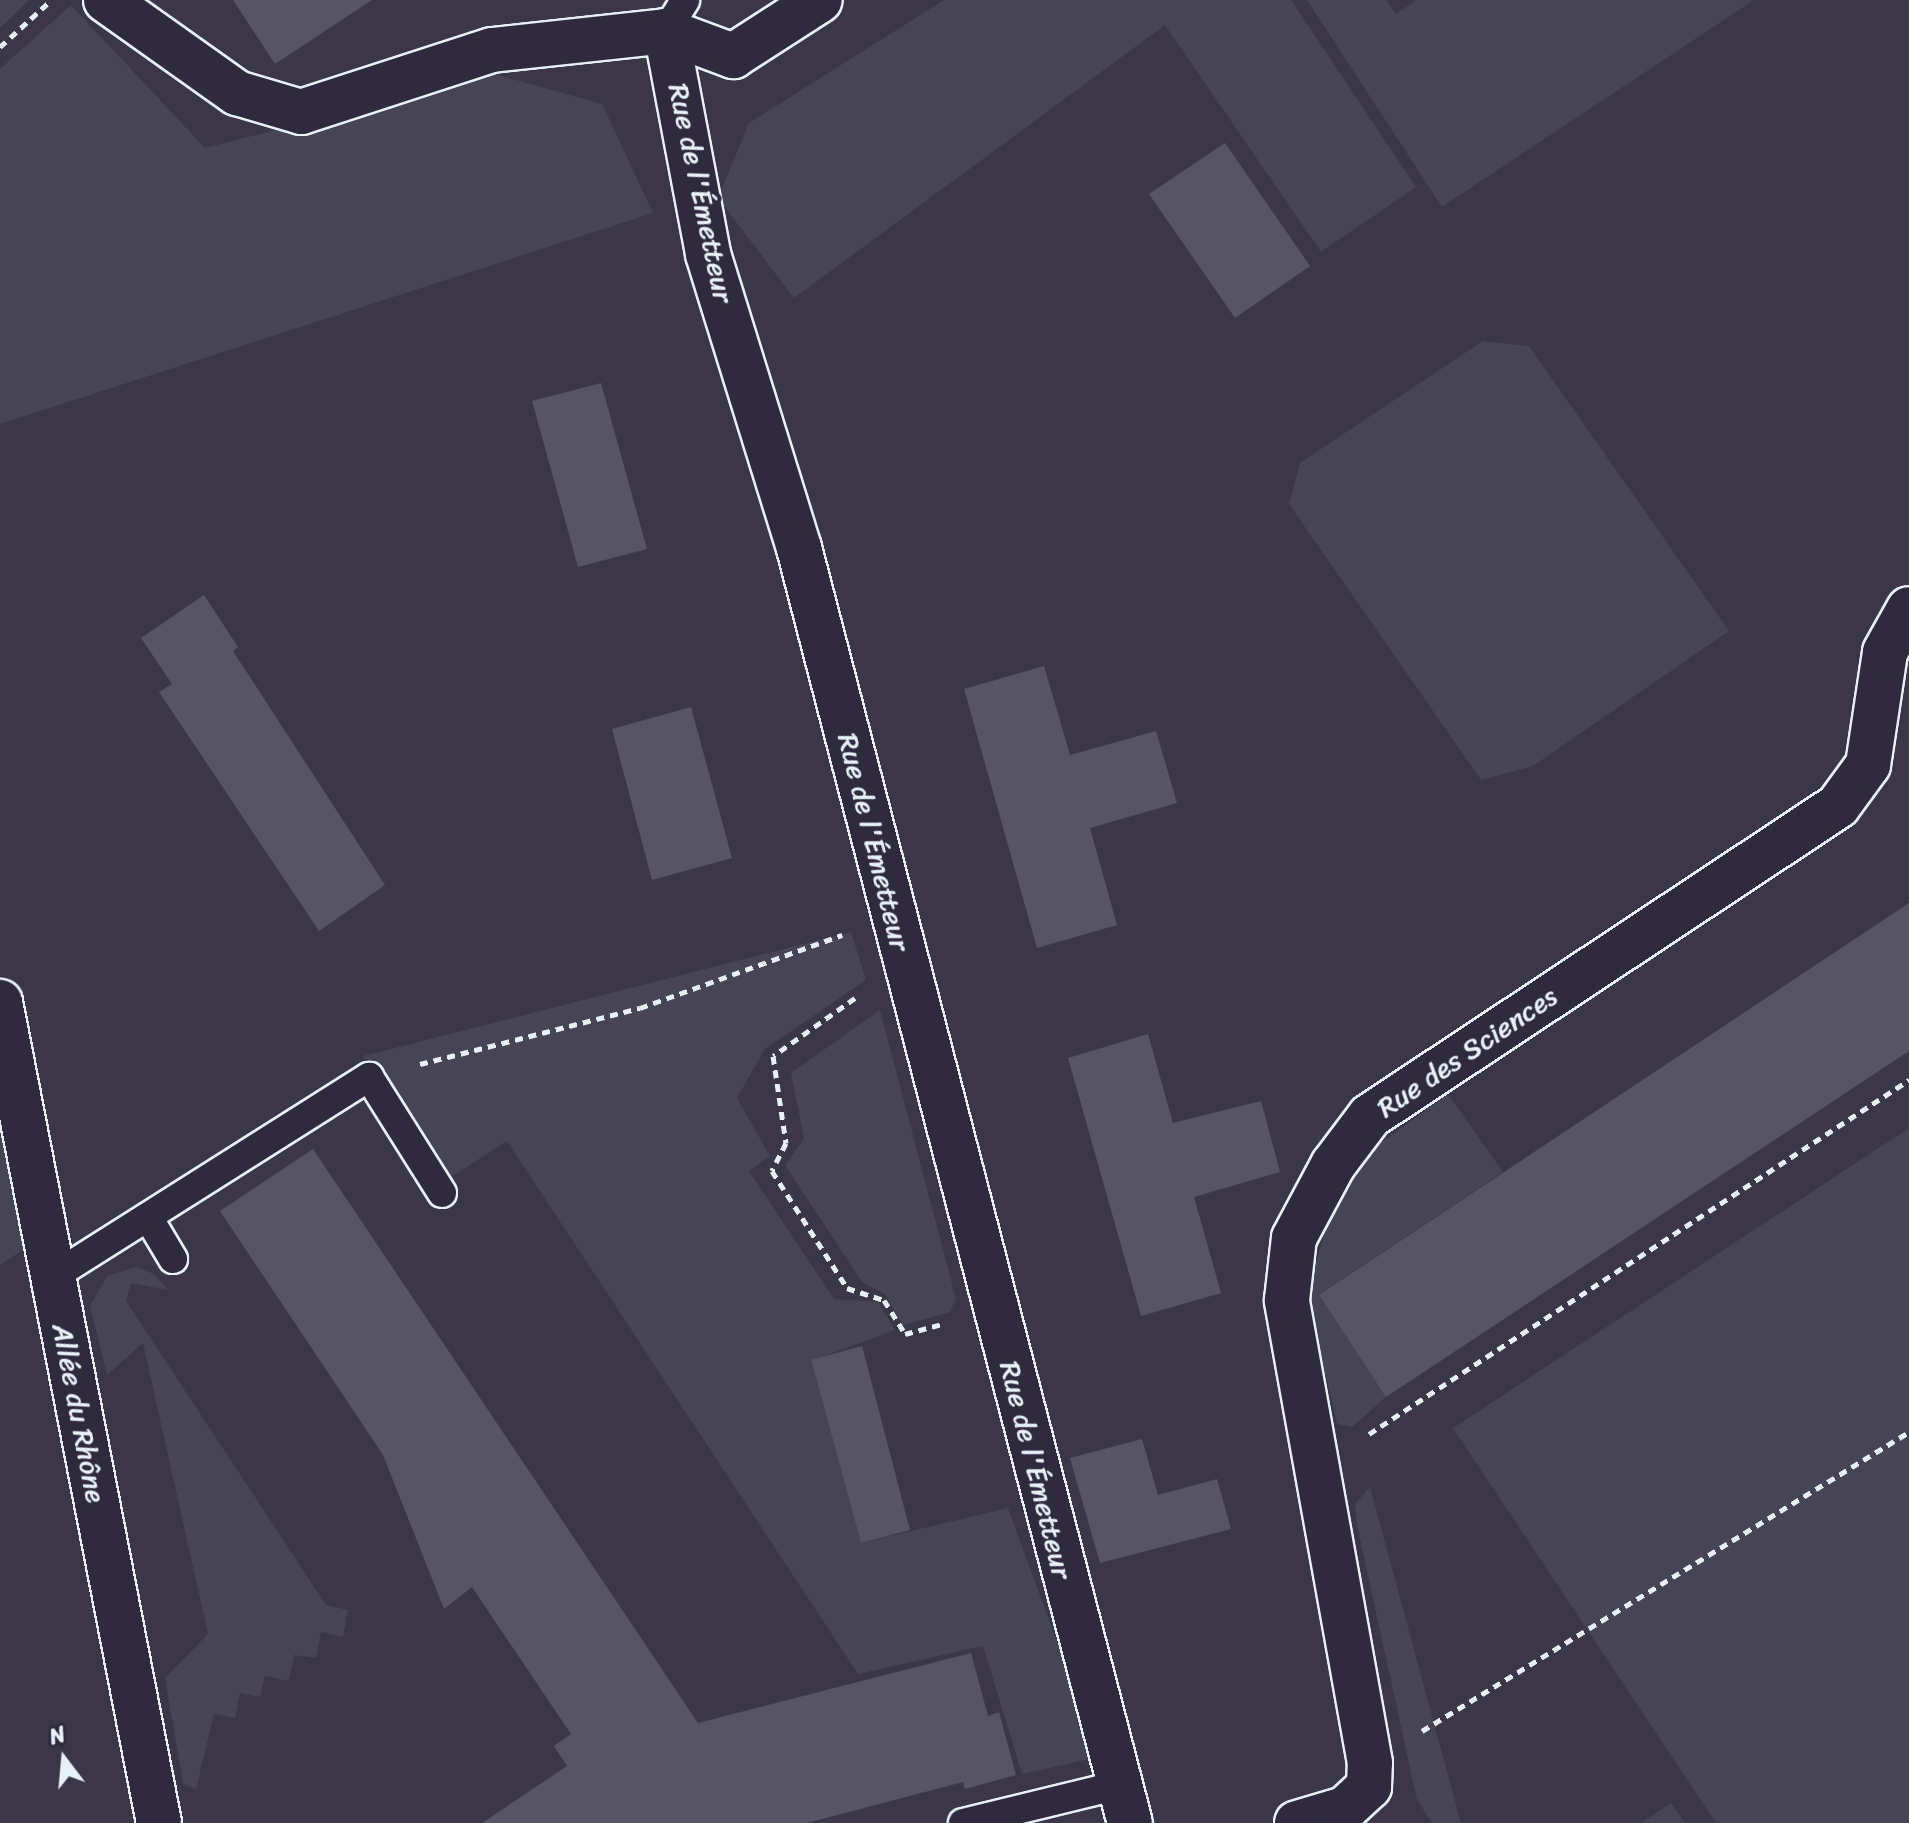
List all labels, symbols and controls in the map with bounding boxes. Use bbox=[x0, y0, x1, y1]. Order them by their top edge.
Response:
street label: Rue de l'Émetteur bbox=[661, 80, 741, 306]
street label: Rue de l'Émetteur bbox=[831, 729, 917, 955]
street label: Rue des Sciences bbox=[1370, 979, 1564, 1125]
street label: Allée du Rhône bbox=[45, 1320, 113, 1506]
street label: Rue de l'Émetteur bbox=[993, 1357, 1079, 1583]
text: N bbox=[45, 1715, 70, 1756]
north arrow bbox=[24, 1719, 104, 1799]

